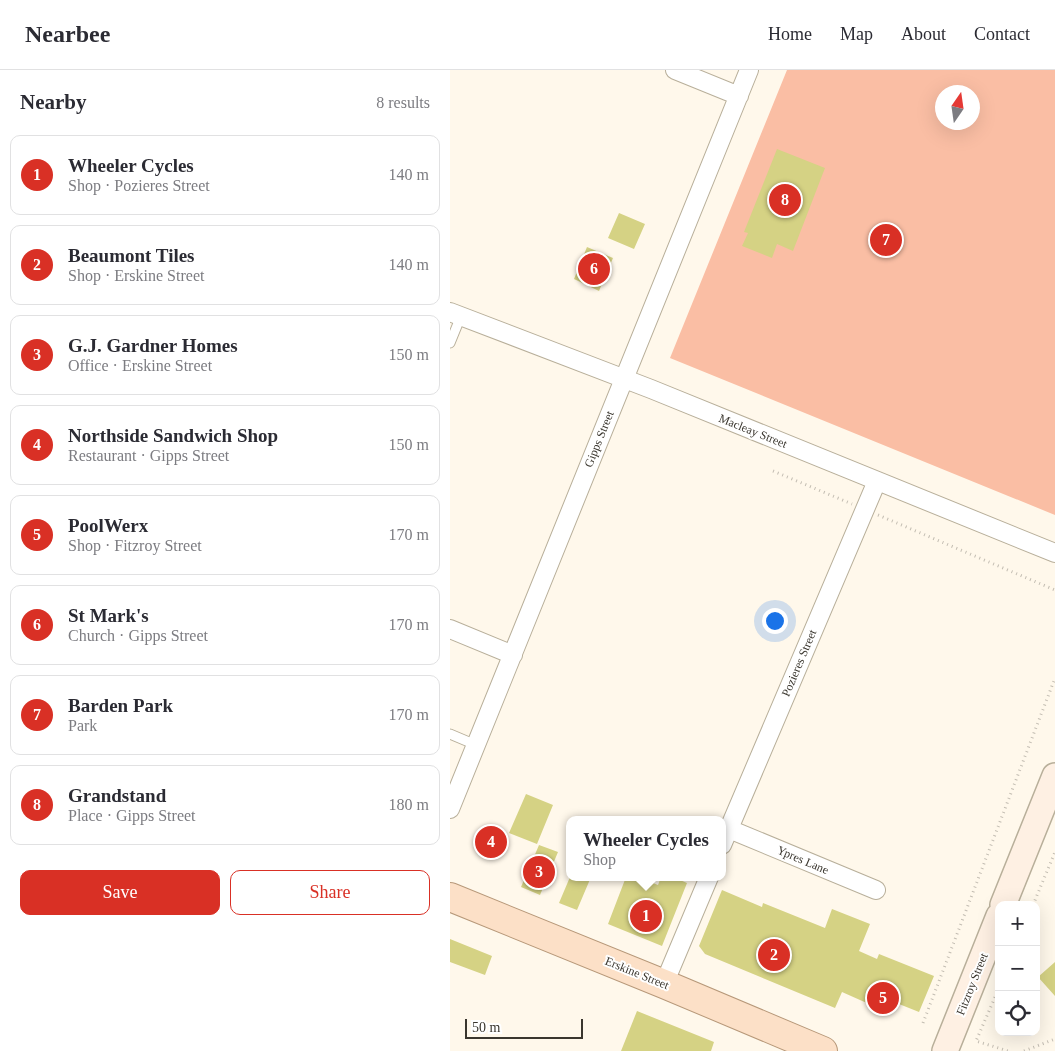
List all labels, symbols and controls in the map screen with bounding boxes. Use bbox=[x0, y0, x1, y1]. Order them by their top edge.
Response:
text: Nearbee bbox=[25, 21, 110, 47]
text: Home bbox=[768, 24, 812, 44]
text: Map bbox=[840, 24, 873, 44]
text: About bbox=[901, 24, 946, 44]
text: Contact bbox=[974, 24, 1030, 44]
north arrow bbox=[935, 85, 980, 130]
text: Nearby bbox=[20, 90, 87, 114]
text: 8 results bbox=[376, 94, 430, 111]
text: Wheeler Cycles bbox=[68, 155, 194, 176]
text: 1 bbox=[33, 166, 41, 183]
text: 140 m bbox=[389, 166, 429, 183]
text: Shop · Pozieres Street bbox=[68, 177, 210, 194]
pin: 8 bbox=[769, 181, 801, 219]
pin: 7 bbox=[870, 221, 902, 259]
text: Beaumont Tiles bbox=[68, 245, 195, 266]
pin: 6 bbox=[578, 250, 610, 288]
text: 2 bbox=[33, 256, 41, 273]
text: 140 m bbox=[389, 256, 429, 273]
text: Shop · Erskine Street bbox=[68, 267, 204, 284]
text: G.J. Gardner Homes bbox=[68, 335, 238, 356]
text: 3 bbox=[33, 346, 41, 363]
text: 150 m bbox=[389, 346, 429, 363]
text: Office · Erskine Street bbox=[68, 357, 212, 374]
street label: Gipps Street bbox=[581, 408, 617, 469]
street label: Macleay Street bbox=[717, 411, 790, 451]
text: Northside Sandwich Shop bbox=[68, 425, 278, 446]
text: 4 bbox=[33, 436, 41, 453]
text: 150 m bbox=[389, 436, 429, 453]
text: Restaurant · Gipps Street bbox=[68, 447, 229, 464]
text: PoolWerx bbox=[68, 515, 148, 536]
text: 5 bbox=[33, 526, 41, 543]
text: 170 m bbox=[389, 526, 429, 543]
text: Shop · Fitzroy Street bbox=[68, 537, 202, 554]
text: St Mark's bbox=[68, 605, 149, 626]
your location bbox=[762, 608, 788, 634]
text: 6 bbox=[33, 616, 41, 633]
text: 170 m bbox=[389, 616, 429, 633]
text: Church · Gipps Street bbox=[68, 627, 208, 644]
street label: Pozieres Street bbox=[779, 627, 820, 699]
text: Barden Park bbox=[68, 695, 173, 716]
text: 7 bbox=[33, 706, 41, 723]
text: 170 m bbox=[389, 706, 429, 723]
text: Park bbox=[68, 717, 97, 734]
text: Grandstand bbox=[68, 785, 166, 806]
text: 8 bbox=[33, 796, 41, 813]
text: 180 m bbox=[389, 796, 429, 813]
text: Place · Gipps Street bbox=[68, 807, 196, 824]
popup bbox=[566, 816, 726, 881]
pin: 4 bbox=[475, 823, 507, 861]
text: Wheeler Cycles bbox=[583, 829, 709, 850]
street label: Ypres Lane bbox=[775, 843, 831, 877]
text: Shop bbox=[583, 851, 616, 868]
pin: 3 bbox=[523, 853, 555, 891]
button: Save bbox=[20, 870, 220, 915]
button: Share bbox=[230, 870, 430, 915]
pin: 1 bbox=[630, 897, 662, 935]
map controls bbox=[995, 901, 1040, 1036]
button: + bbox=[995, 901, 1040, 946]
pin: 2 bbox=[758, 936, 790, 974]
button: − bbox=[995, 946, 1040, 991]
street label: Fitzroy Street bbox=[953, 950, 991, 1017]
street label: Erskine Street bbox=[603, 954, 672, 992]
pin: 5 bbox=[867, 979, 899, 1017]
button: locate bbox=[995, 991, 1040, 1036]
scale bar bbox=[465, 1016, 582, 1039]
text: 50 m bbox=[472, 1020, 500, 1035]

